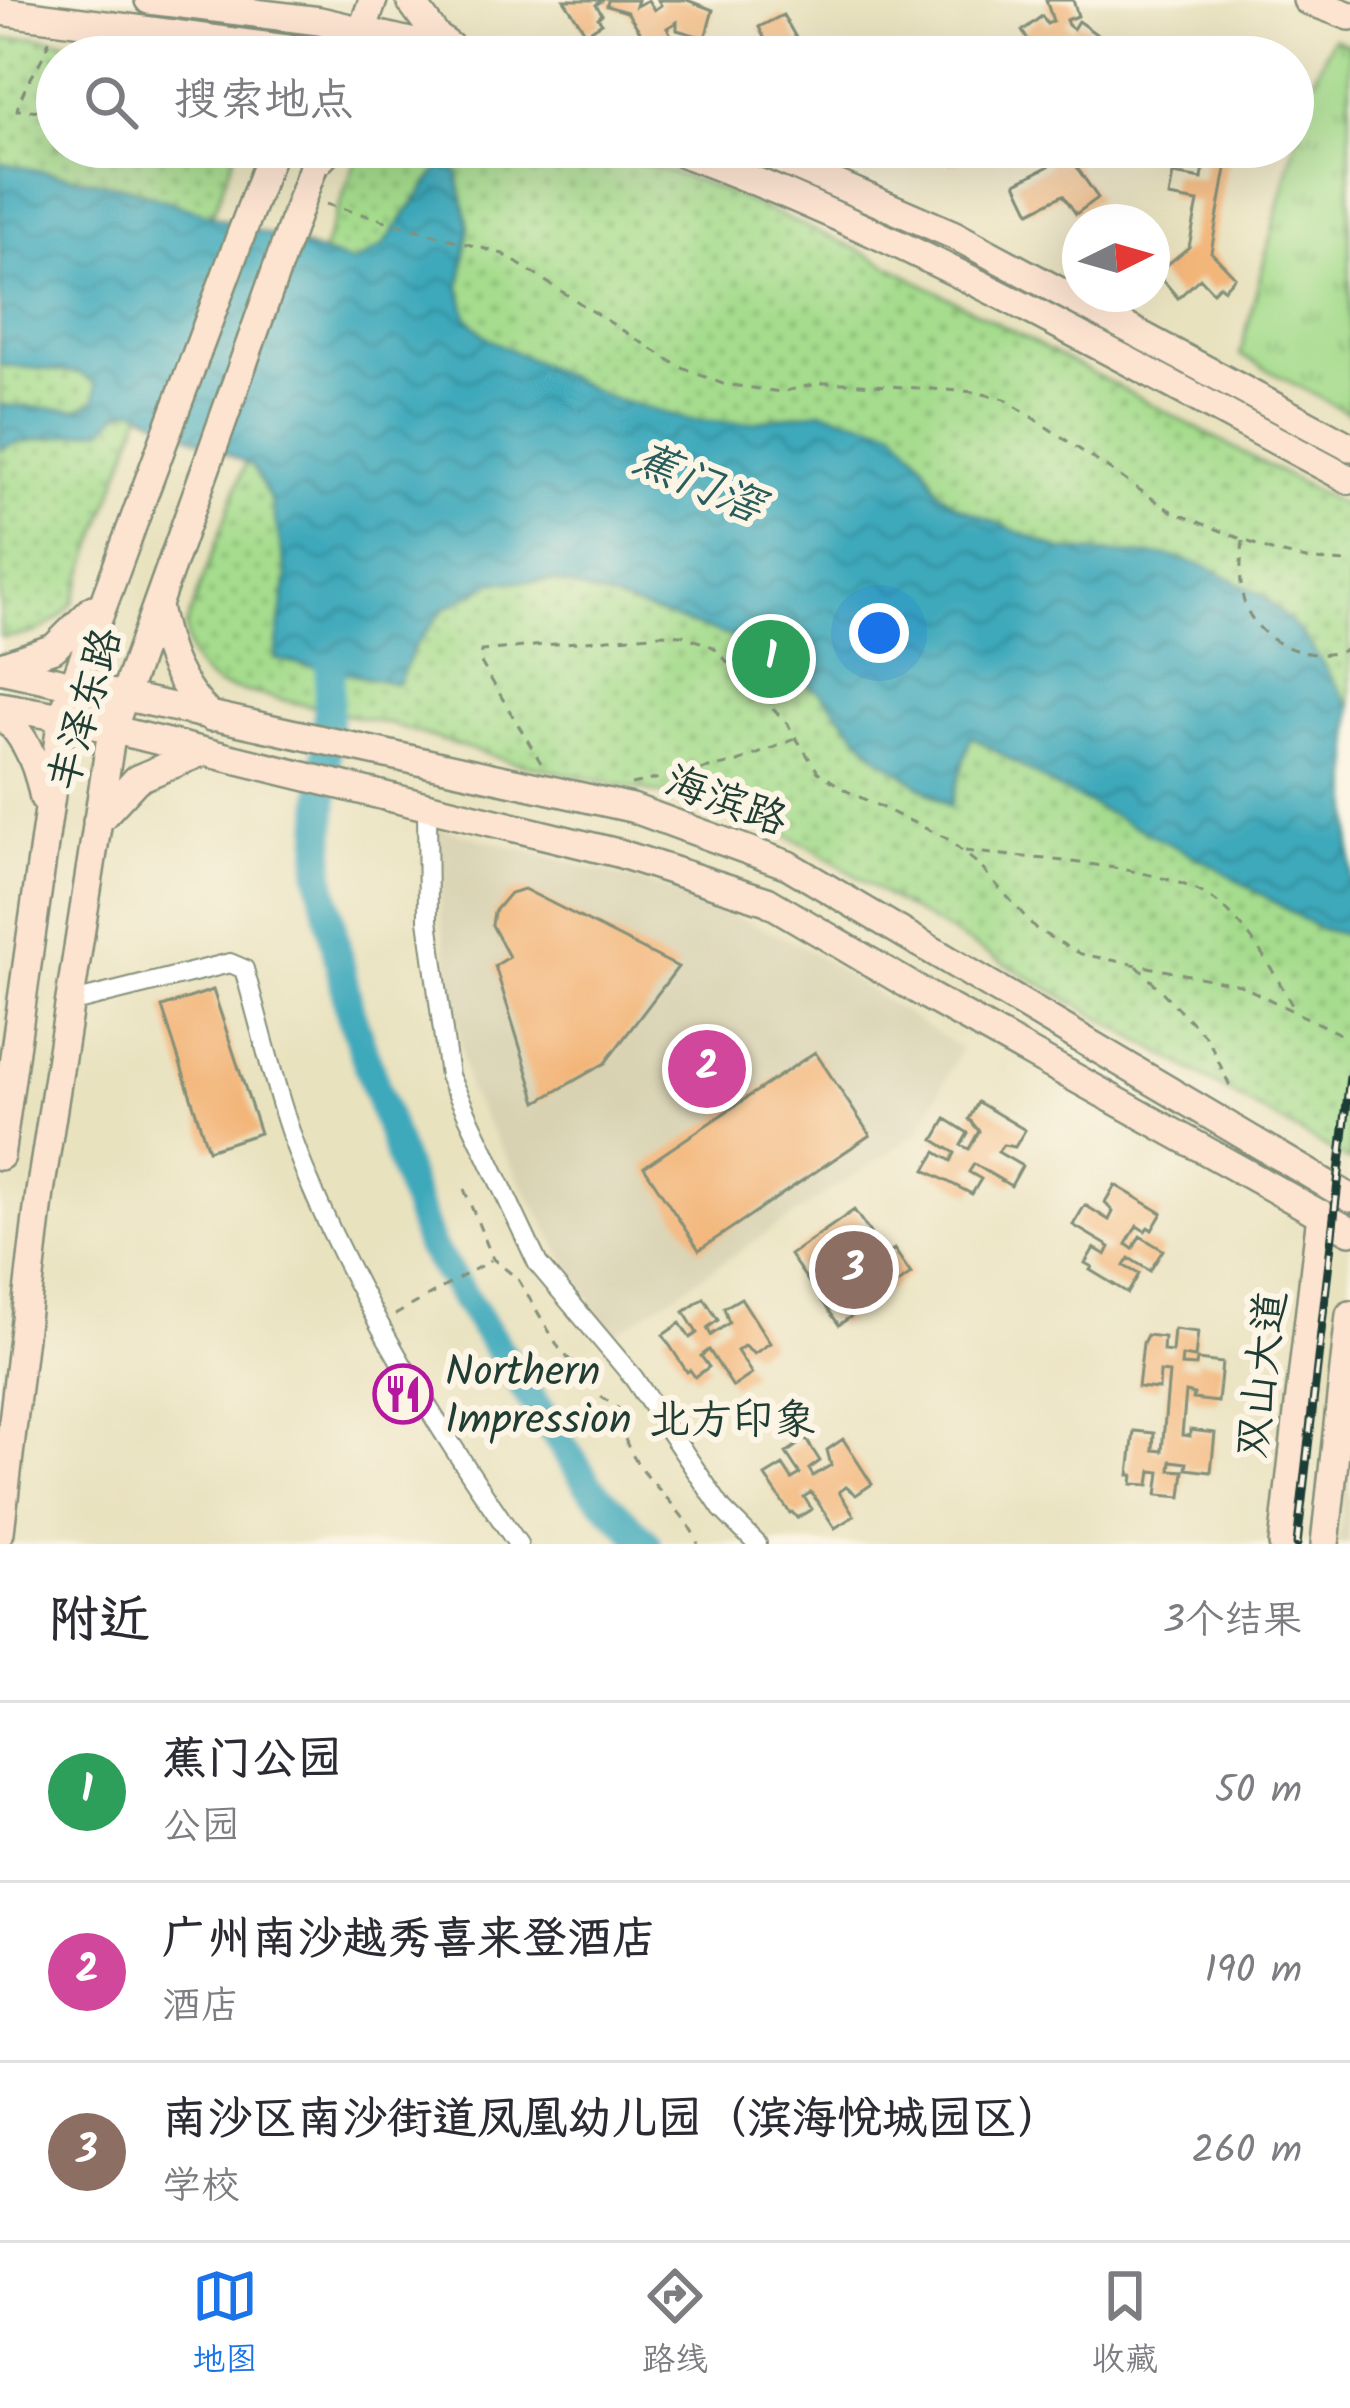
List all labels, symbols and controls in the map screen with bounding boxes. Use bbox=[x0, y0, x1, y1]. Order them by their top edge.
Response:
search box bbox=[36, 36, 1314, 168]
text: 搜索地点 bbox=[174, 66, 354, 138]
icon: search bbox=[78, 69, 144, 135]
north arrow bbox=[1062, 204, 1170, 312]
water label: 蕉门滘 bbox=[621, 424, 779, 547]
your location bbox=[849, 603, 909, 663]
pin: 1 bbox=[732, 614, 810, 704]
street label: 丰泽东路 bbox=[31, 620, 142, 800]
street label: 海滨路 bbox=[655, 749, 796, 855]
pin: 2 bbox=[668, 1024, 746, 1114]
pin: 3 bbox=[815, 1225, 893, 1315]
street label: 双山大道 bbox=[1220, 1287, 1307, 1462]
place label: Northern Impression 北方印象 bbox=[445, 1340, 816, 1455]
restaurant icon: Northern Impression 北方印象 bbox=[372, 1363, 434, 1425]
text: 附近 bbox=[48, 1582, 150, 1663]
text: 3个结果 bbox=[1163, 1591, 1302, 1653]
text: 蕉门公园 bbox=[162, 1725, 342, 1797]
text: 1 bbox=[81, 1761, 93, 1823]
text: 50 m bbox=[1215, 1761, 1302, 1823]
text: 公园 bbox=[162, 1797, 240, 1859]
text: 广州南沙越秀喜来登酒店 bbox=[162, 1905, 657, 1977]
text: 2 bbox=[76, 1941, 98, 2003]
text: 190 m bbox=[1205, 1941, 1302, 2003]
text: 酒店 bbox=[162, 1977, 240, 2039]
text: 南沙区南沙街道凤凰幼儿园（滨海悦城园区） bbox=[162, 2085, 1062, 2157]
text: 3 bbox=[76, 2121, 98, 2183]
text: 260 m bbox=[1191, 2121, 1302, 2183]
text: 学校 bbox=[162, 2157, 240, 2219]
tab: 地图 bbox=[192, 2263, 258, 2388]
tab: 路线 bbox=[642, 2263, 708, 2388]
tab: 收藏 bbox=[1092, 2263, 1158, 2388]

